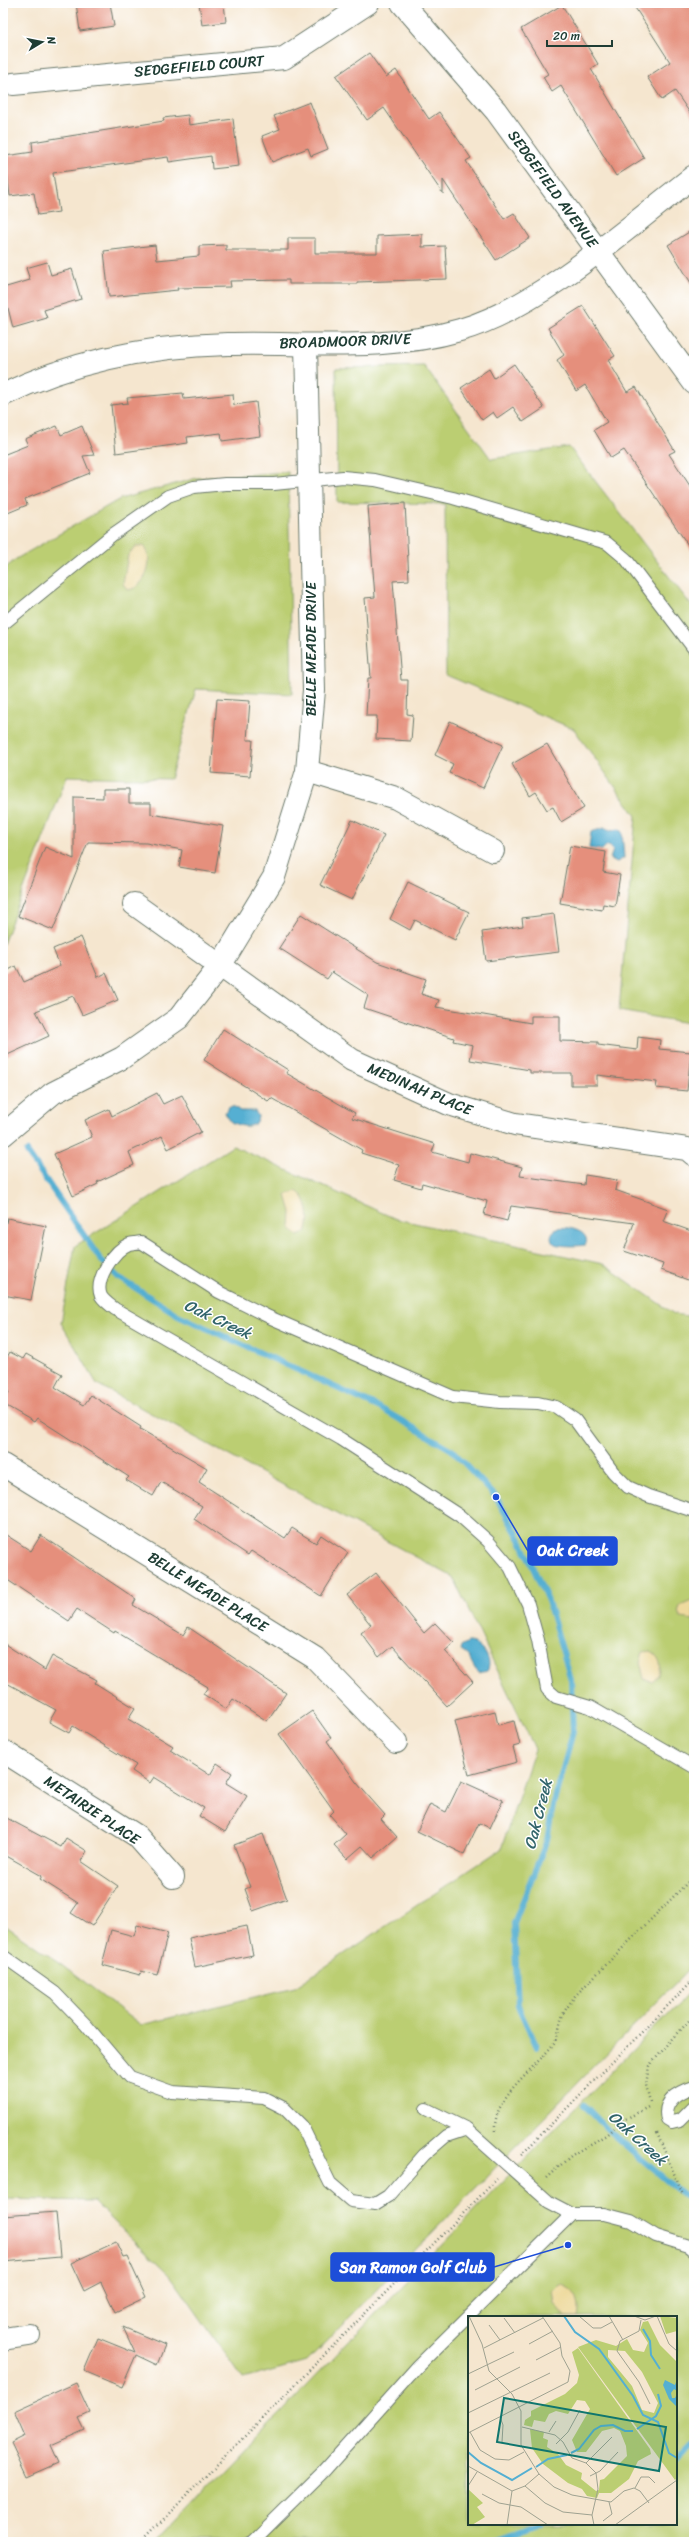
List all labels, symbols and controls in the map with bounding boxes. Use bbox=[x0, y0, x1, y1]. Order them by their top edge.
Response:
north arrow bbox=[22, 22, 62, 62]
scale bar bbox=[547, 22, 612, 48]
text: 20 m bbox=[553, 25, 580, 47]
text: N bbox=[41, 34, 61, 46]
street label: SEDGEFIELD COURT bbox=[133, 47, 267, 85]
street label: SEDGEFIELD AVENUE bbox=[501, 124, 606, 255]
street label: BROADMOOR DRIVE bbox=[279, 326, 413, 356]
street label: BELLE MEADE DRIVE bbox=[298, 580, 324, 716]
street label: MEDINAH PLACE bbox=[363, 1055, 478, 1124]
water label: Oak Creek bbox=[179, 1291, 258, 1348]
text: Oak Creek bbox=[536, 1536, 610, 1565]
callout: Oak Creek bbox=[528, 1537, 617, 1565]
street label: BELLE MEADE PLACE bbox=[143, 1544, 275, 1640]
street label: METAIRIE PLACE bbox=[39, 1768, 147, 1853]
water label: Oak Creek bbox=[515, 1774, 561, 1852]
water label: Oak Creek bbox=[602, 2103, 676, 2174]
callout: San Ramon Golf Club bbox=[331, 2253, 494, 2281]
text: San Ramon Golf Club bbox=[338, 2253, 487, 2282]
inset map bbox=[468, 2316, 677, 2525]

